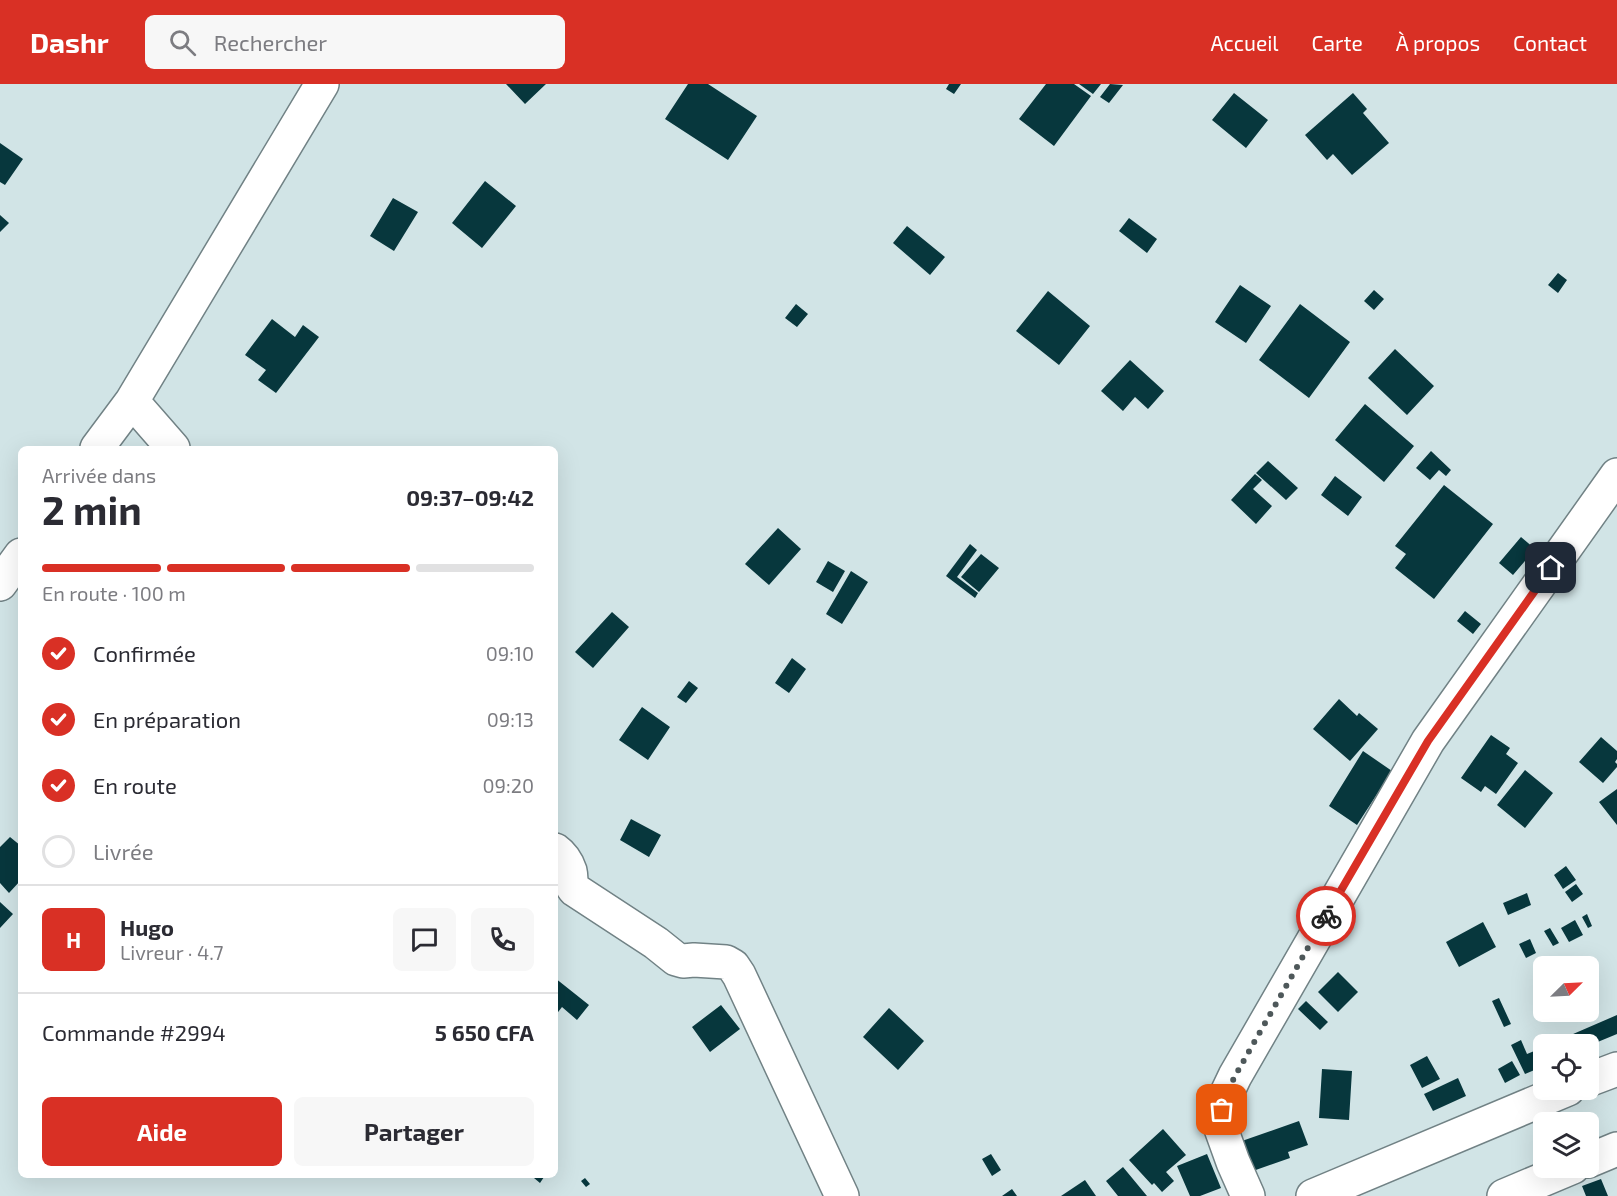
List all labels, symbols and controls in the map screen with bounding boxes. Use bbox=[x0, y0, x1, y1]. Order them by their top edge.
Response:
search box bbox=[145, 15, 565, 69]
text: Dashr bbox=[30, 25, 109, 59]
icon: search bbox=[166, 26, 199, 59]
text: Rechercher bbox=[214, 29, 327, 55]
text: Accueil bbox=[1210, 30, 1279, 55]
text: Carte bbox=[1312, 30, 1363, 55]
text: À propos bbox=[1396, 30, 1480, 55]
text: Contact bbox=[1513, 30, 1587, 55]
text: Arrivée dans bbox=[42, 463, 156, 487]
text: 09:37–09:42 bbox=[406, 484, 534, 510]
text: 2 min bbox=[42, 486, 142, 533]
pin bbox=[1525, 542, 1576, 593]
icon: home bbox=[1534, 551, 1567, 584]
text: En route · 100 m bbox=[42, 581, 186, 605]
icon: check bbox=[42, 637, 75, 670]
text: Confirmée bbox=[93, 640, 196, 666]
text: 09:10 bbox=[486, 641, 534, 665]
icon: check bbox=[42, 703, 75, 736]
text: En préparation bbox=[93, 706, 241, 732]
text: 09:13 bbox=[487, 707, 534, 731]
icon: check bbox=[42, 769, 75, 802]
text: En route bbox=[93, 772, 177, 798]
text: 09:20 bbox=[482, 773, 534, 797]
text: Livrée bbox=[93, 838, 154, 864]
courier bbox=[1296, 886, 1356, 946]
icon: bike bbox=[1310, 900, 1343, 933]
button: chat bbox=[393, 908, 456, 971]
button: phone bbox=[471, 908, 534, 971]
text: Hugo bbox=[120, 914, 174, 940]
text: H bbox=[66, 926, 81, 952]
text: Livreur · 4.7 bbox=[120, 940, 223, 964]
north arrow bbox=[1533, 956, 1599, 1022]
map controls bbox=[1533, 956, 1599, 1178]
text: Commande #2994 bbox=[42, 1019, 226, 1045]
text: 5 650 CFA bbox=[435, 1019, 534, 1045]
button: locate bbox=[1533, 1034, 1599, 1100]
pin bbox=[1196, 1084, 1247, 1135]
icon: bag bbox=[1205, 1093, 1238, 1126]
button: Aide bbox=[42, 1097, 282, 1166]
button: Partager bbox=[294, 1097, 534, 1166]
button: layers bbox=[1533, 1112, 1599, 1178]

